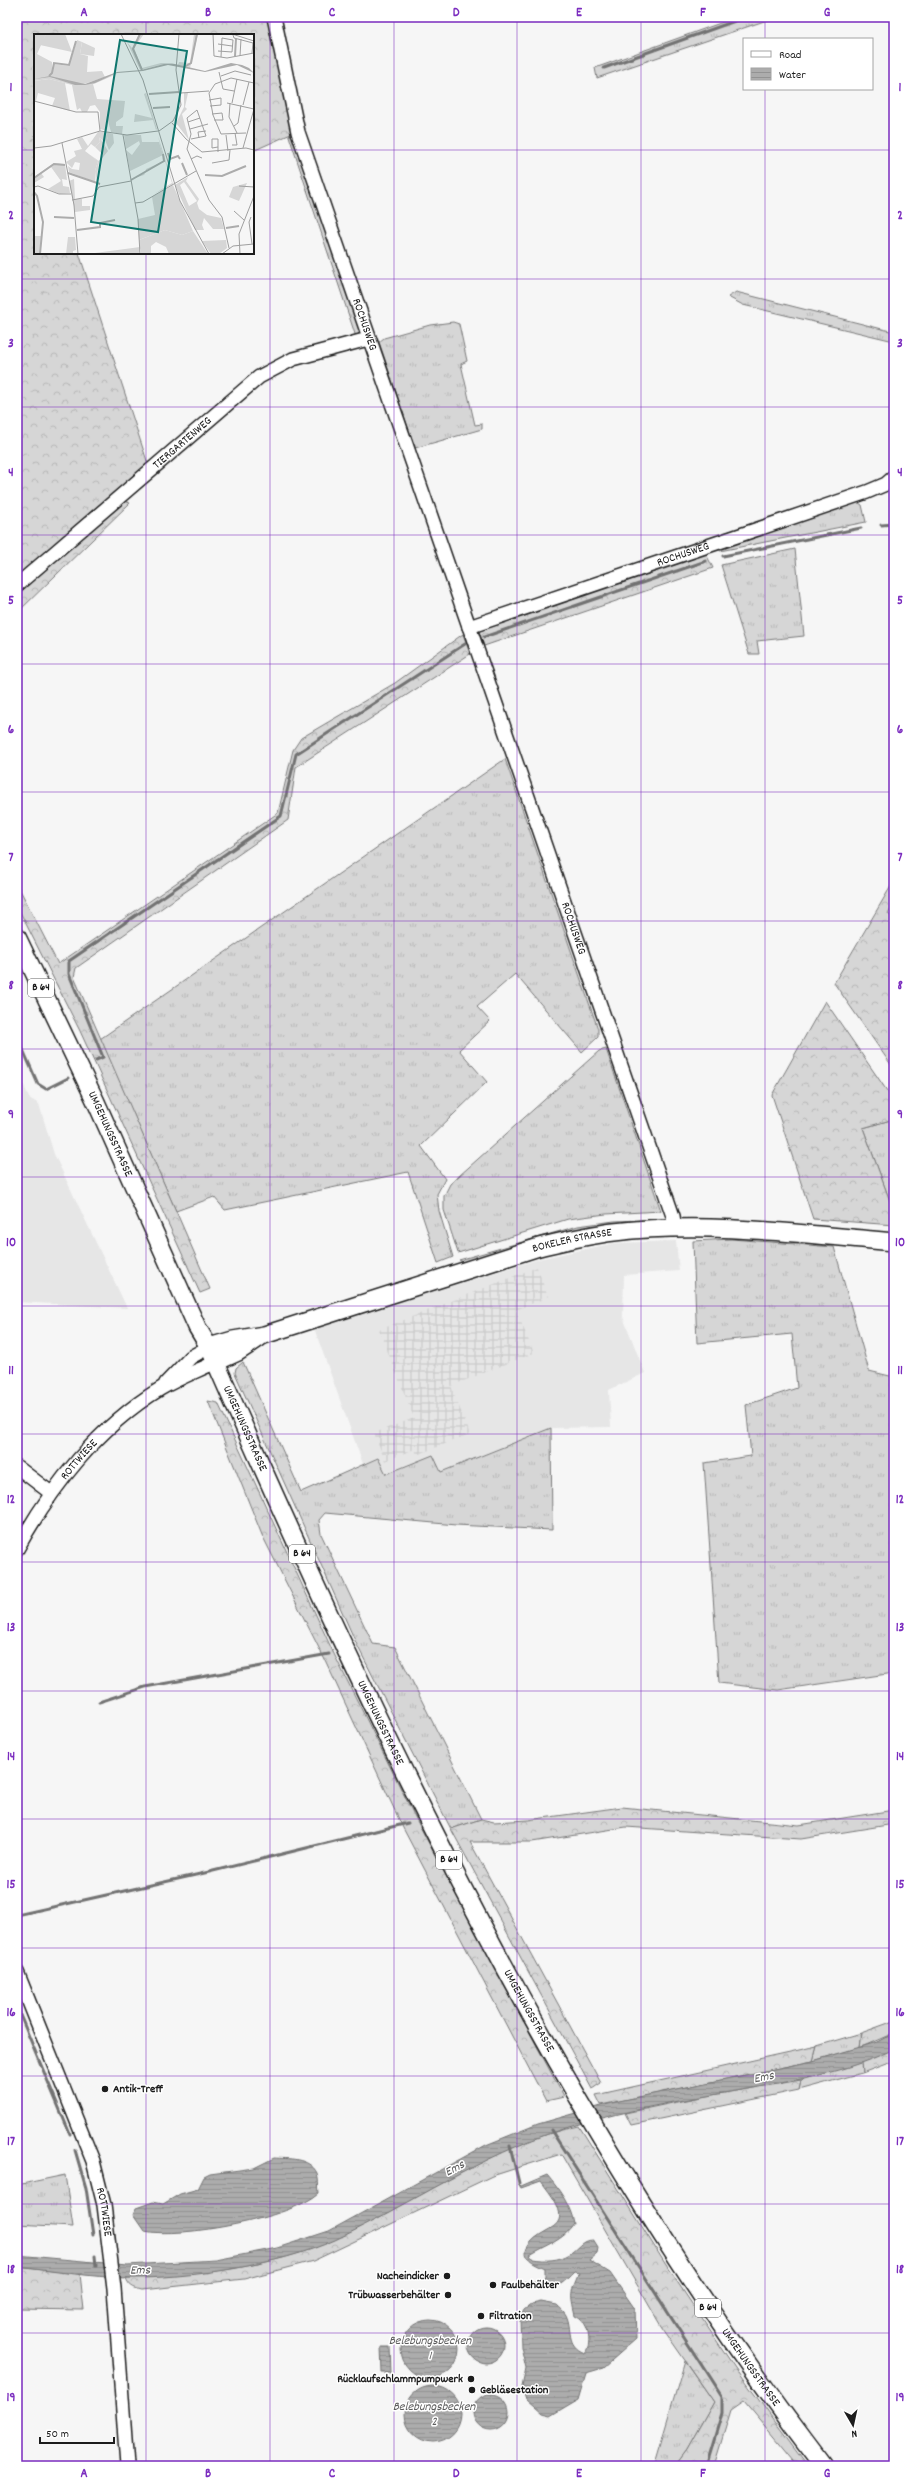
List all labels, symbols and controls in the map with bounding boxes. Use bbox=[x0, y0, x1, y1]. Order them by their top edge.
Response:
text: A bbox=[80, 4, 88, 23]
text: B bbox=[205, 4, 211, 23]
text: C bbox=[329, 4, 336, 23]
text: D bbox=[453, 4, 460, 23]
text: E bbox=[576, 4, 583, 23]
text: F bbox=[700, 4, 706, 23]
text: G bbox=[824, 4, 831, 23]
inset map bbox=[34, 34, 254, 254]
legend bbox=[743, 38, 873, 90]
text: Road bbox=[779, 47, 801, 64]
text: Water bbox=[779, 67, 806, 84]
text: 1 bbox=[10, 79, 13, 98]
text: 1 bbox=[899, 79, 902, 98]
text: 2 bbox=[8, 207, 14, 226]
text: 2 bbox=[897, 207, 903, 226]
street label: ROCHUSWEG bbox=[348, 296, 381, 353]
text: 3 bbox=[8, 335, 14, 354]
text: 3 bbox=[897, 335, 903, 354]
street label: TIERGARTENWEG bbox=[149, 413, 216, 473]
text: 4 bbox=[8, 464, 14, 483]
text: 4 bbox=[897, 464, 903, 483]
street label: ROCHUSWEG bbox=[655, 538, 711, 571]
text: 5 bbox=[8, 592, 14, 611]
text: 5 bbox=[897, 592, 903, 611]
text: 6 bbox=[8, 721, 15, 740]
text: 6 bbox=[897, 721, 904, 740]
text: 7 bbox=[9, 849, 14, 868]
text: 7 bbox=[898, 849, 903, 868]
street label: ROCHUSWEG bbox=[557, 900, 590, 957]
text: 8 bbox=[8, 977, 14, 996]
text: 8 bbox=[897, 977, 903, 996]
road number: B 64 bbox=[28, 979, 54, 997]
street label: UMGEHUNGSSTRASSE bbox=[84, 1088, 137, 1180]
text: 9 bbox=[8, 1106, 14, 1125]
text: 9 bbox=[897, 1106, 903, 1125]
street label: BOKELER STRASSE bbox=[530, 1224, 614, 1257]
text: 10 bbox=[6, 1234, 16, 1253]
text: 10 bbox=[895, 1234, 905, 1253]
text: 11 bbox=[8, 1362, 14, 1381]
text: 11 bbox=[897, 1362, 903, 1381]
street label: UMGEHUNGSSTRASSE bbox=[219, 1383, 272, 1475]
street label: ROTTWIESE bbox=[56, 1435, 102, 1484]
text: 12 bbox=[7, 1491, 16, 1510]
text: 12 bbox=[896, 1491, 905, 1510]
road number: B 64 bbox=[289, 1545, 315, 1563]
text: 13 bbox=[7, 1619, 16, 1638]
text: 13 bbox=[896, 1619, 905, 1638]
street label: UMGEHUNGSSTRASSE bbox=[353, 1678, 408, 1769]
text: 14 bbox=[7, 1748, 15, 1767]
text: 14 bbox=[896, 1748, 904, 1767]
road number: B 64 bbox=[436, 1851, 462, 1869]
text: 15 bbox=[7, 1876, 15, 1895]
text: 15 bbox=[896, 1876, 904, 1895]
street label: UMGEHUNGSSTRASSE bbox=[499, 1966, 559, 2056]
text: 16 bbox=[6, 2004, 16, 2023]
text: 16 bbox=[895, 2004, 905, 2023]
water label: Ems bbox=[752, 2066, 776, 2089]
place label: Antik-Treff bbox=[113, 2081, 163, 2098]
marker: Antik-Treff bbox=[100, 2084, 110, 2094]
text: 17 bbox=[7, 2133, 15, 2152]
text: 17 bbox=[896, 2133, 904, 2152]
water label: Ems bbox=[442, 2156, 469, 2182]
street label: ROTTWIESE bbox=[91, 2186, 116, 2238]
text: 18 bbox=[7, 2261, 15, 2280]
water label: Ems bbox=[130, 2261, 151, 2281]
text: 18 bbox=[896, 2261, 904, 2280]
place label: Nacheindicker bbox=[377, 2268, 440, 2285]
marker: Nacheindicker bbox=[442, 2271, 452, 2281]
place label: Faulbehälter bbox=[501, 2277, 560, 2294]
marker: Faulbehälter bbox=[488, 2280, 498, 2290]
place label: Trübwasserbehälter bbox=[348, 2287, 441, 2304]
marker: Trübwasserbehälter bbox=[443, 2290, 453, 2300]
road number: B 64 bbox=[695, 2299, 721, 2317]
place label: Filtration bbox=[489, 2308, 532, 2325]
marker: Filtration bbox=[476, 2311, 486, 2321]
street label: UMGEHUNGSSTRASSE bbox=[717, 2325, 784, 2410]
water label: Belebungsbecken 1 bbox=[389, 2332, 472, 2366]
place label: Rücklaufschlammpumpwerk bbox=[337, 2371, 463, 2388]
marker: Rücklaufschlammpumpwerk bbox=[466, 2374, 476, 2384]
place label: Gebläsestation bbox=[480, 2382, 549, 2399]
marker: Gebläsestation bbox=[467, 2385, 477, 2395]
text: 19 bbox=[7, 2389, 15, 2408]
text: 19 bbox=[896, 2389, 904, 2408]
water label: Belebungsbecken 2 bbox=[393, 2398, 476, 2432]
north arrow bbox=[833, 2405, 873, 2445]
scale bar bbox=[40, 2419, 114, 2445]
text: N bbox=[850, 2425, 858, 2441]
text: 50 m bbox=[46, 2426, 69, 2443]
text: A bbox=[80, 2465, 88, 2483]
text: B bbox=[205, 2465, 211, 2483]
text: C bbox=[329, 2465, 336, 2483]
text: D bbox=[453, 2465, 460, 2483]
text: E bbox=[576, 2465, 583, 2483]
text: F bbox=[700, 2465, 706, 2483]
text: G bbox=[824, 2465, 831, 2483]

